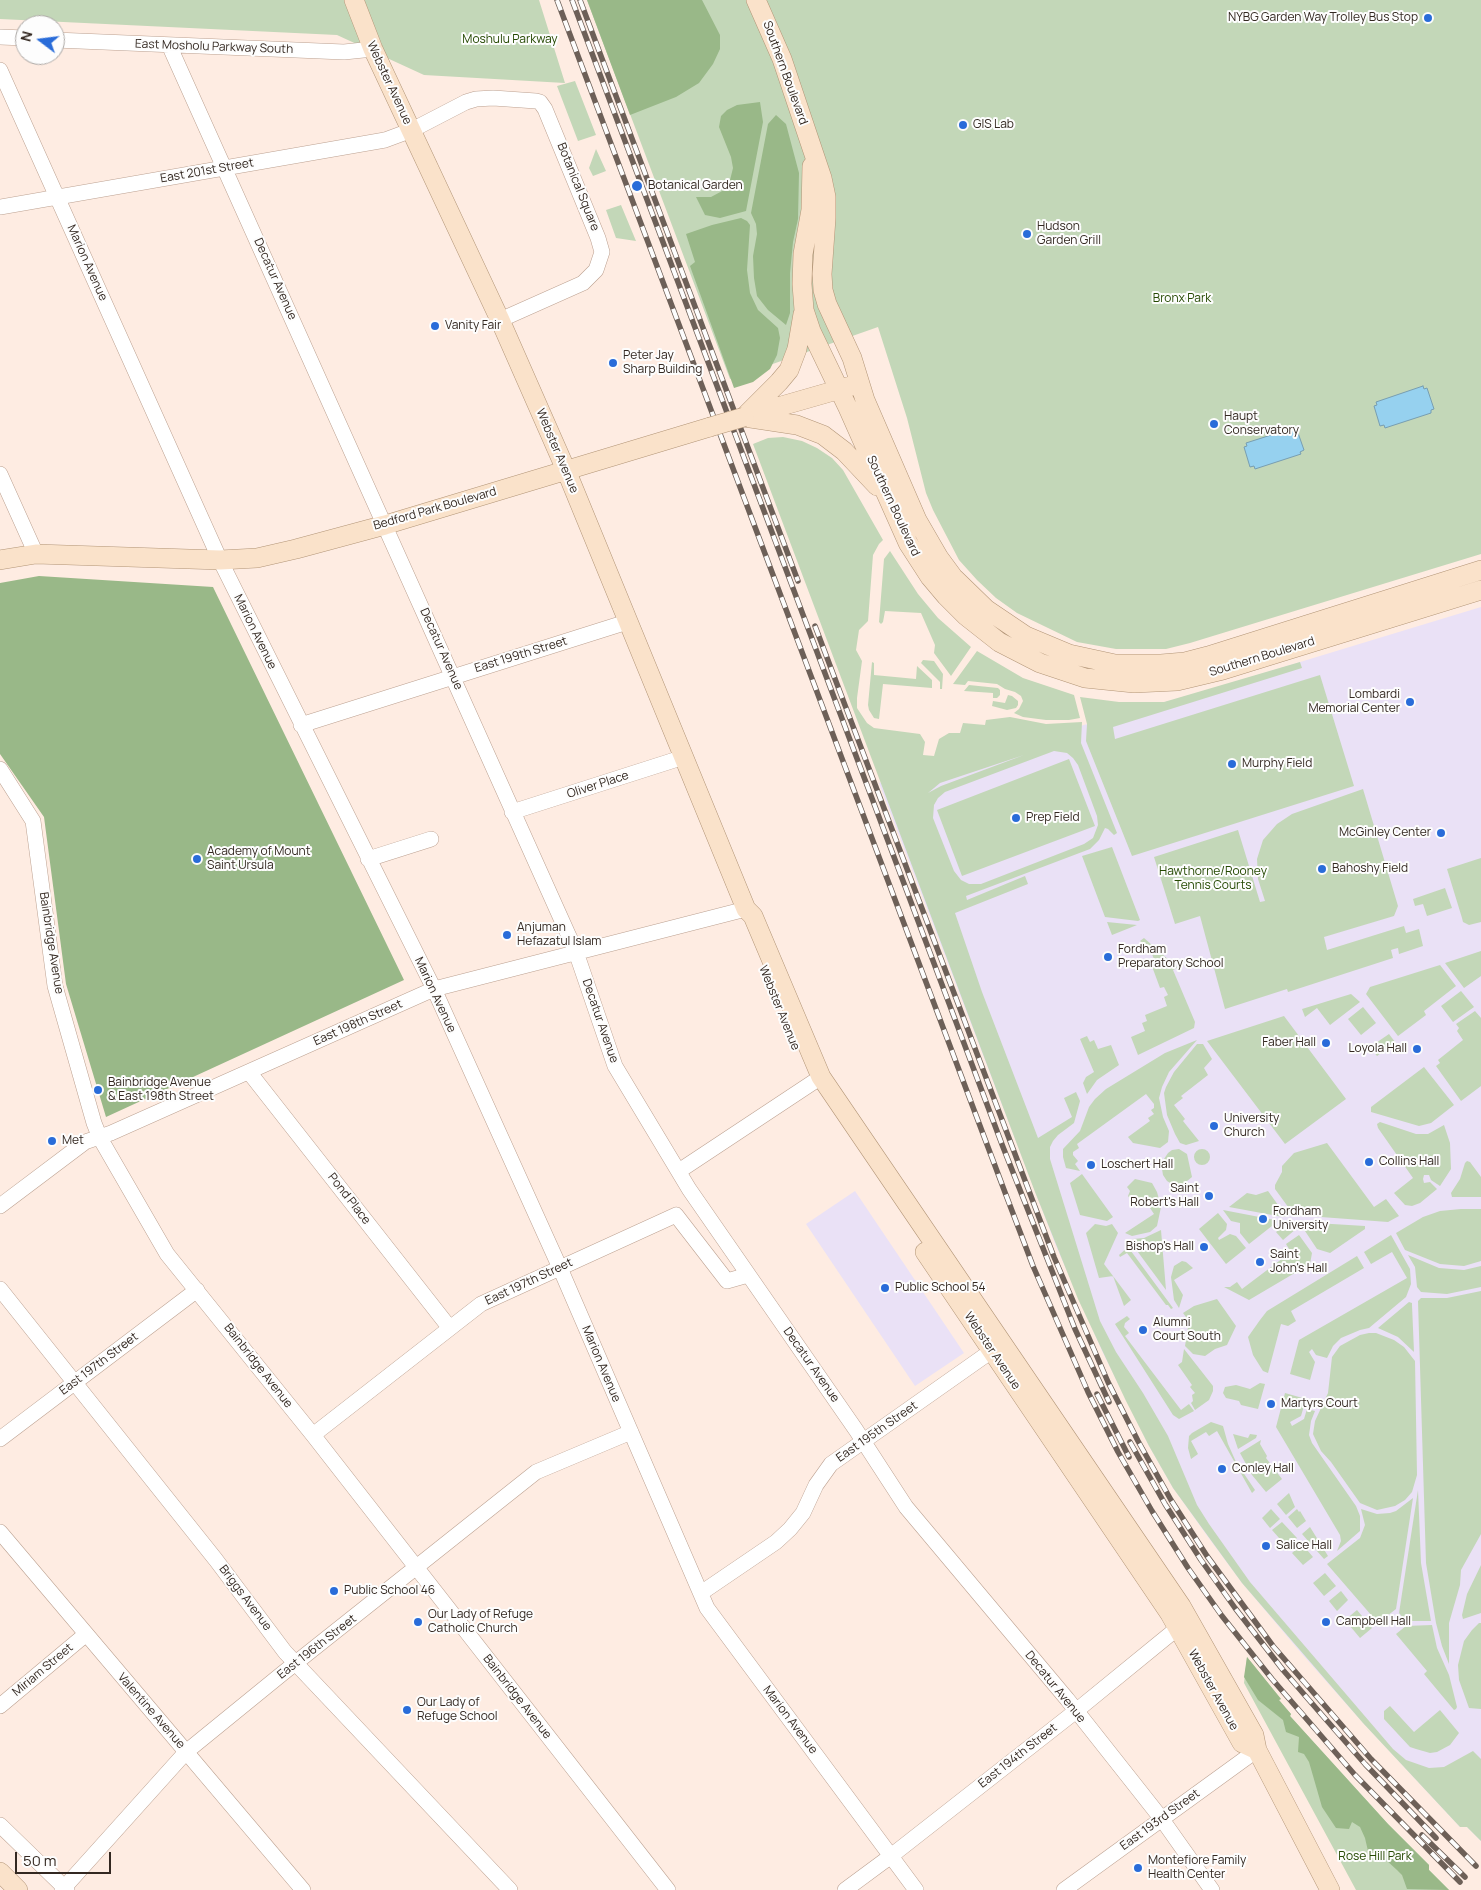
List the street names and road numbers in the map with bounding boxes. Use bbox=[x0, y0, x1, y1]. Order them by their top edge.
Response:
street label: Southern Boulevard bbox=[760, 19, 810, 127]
street label: East Mosholu Parkway South bbox=[135, 37, 293, 57]
street label: Webster Avenue bbox=[363, 39, 415, 127]
street label: Botanical Square bbox=[554, 141, 602, 233]
street label: East 201st Street bbox=[159, 156, 255, 186]
street label: Marion Avenue bbox=[64, 223, 110, 303]
street label: Decatur Avenue bbox=[251, 236, 299, 322]
street label: Webster Avenue bbox=[533, 407, 581, 495]
street label: Southern Boulevard bbox=[863, 453, 923, 559]
street label: Bedford Park Boulevard bbox=[372, 485, 498, 533]
street label: Marion Avenue bbox=[231, 592, 279, 672]
street label: Decatur Avenue bbox=[417, 606, 465, 692]
street label: East 199th Street bbox=[473, 634, 569, 676]
street label: Southern Boulevard bbox=[1208, 634, 1316, 680]
street label: Oliver Place bbox=[565, 768, 631, 802]
street label: Bainbridge Avenue bbox=[36, 891, 66, 995]
street label: Marion Avenue bbox=[411, 955, 459, 1035]
street label: Webster Avenue bbox=[755, 963, 803, 1053]
street label: Decatur Avenue bbox=[579, 977, 621, 1065]
street label: East 198th Street bbox=[311, 997, 405, 1049]
street label: Pond Place bbox=[325, 1170, 373, 1228]
street label: East 197th Street bbox=[483, 1255, 575, 1309]
street label: Webster Avenue bbox=[961, 1310, 1023, 1392]
street label: Bainbridge Avenue bbox=[221, 1321, 295, 1411]
street label: Marion Avenue bbox=[578, 1324, 624, 1404]
street label: Decatur Avenue bbox=[780, 1325, 842, 1405]
street label: East 197th Street bbox=[57, 1330, 141, 1398]
street label: East 195th Street bbox=[834, 1399, 920, 1465]
street label: Briggs Avenue bbox=[216, 1562, 274, 1634]
street label: East 196th Street bbox=[275, 1612, 359, 1682]
street label: Miriam Street bbox=[10, 1641, 76, 1699]
street label: Webster Avenue bbox=[1185, 1647, 1241, 1733]
street label: Decatur Avenue bbox=[1022, 1648, 1088, 1726]
street label: Bainbridge Avenue bbox=[480, 1652, 554, 1742]
street label: Valentine Avenue bbox=[114, 1670, 188, 1752]
street label: Marion Avenue bbox=[760, 1683, 820, 1757]
street label: East 194th Street bbox=[976, 1721, 1060, 1791]
street label: East 193rd Street bbox=[1117, 1786, 1203, 1854]

